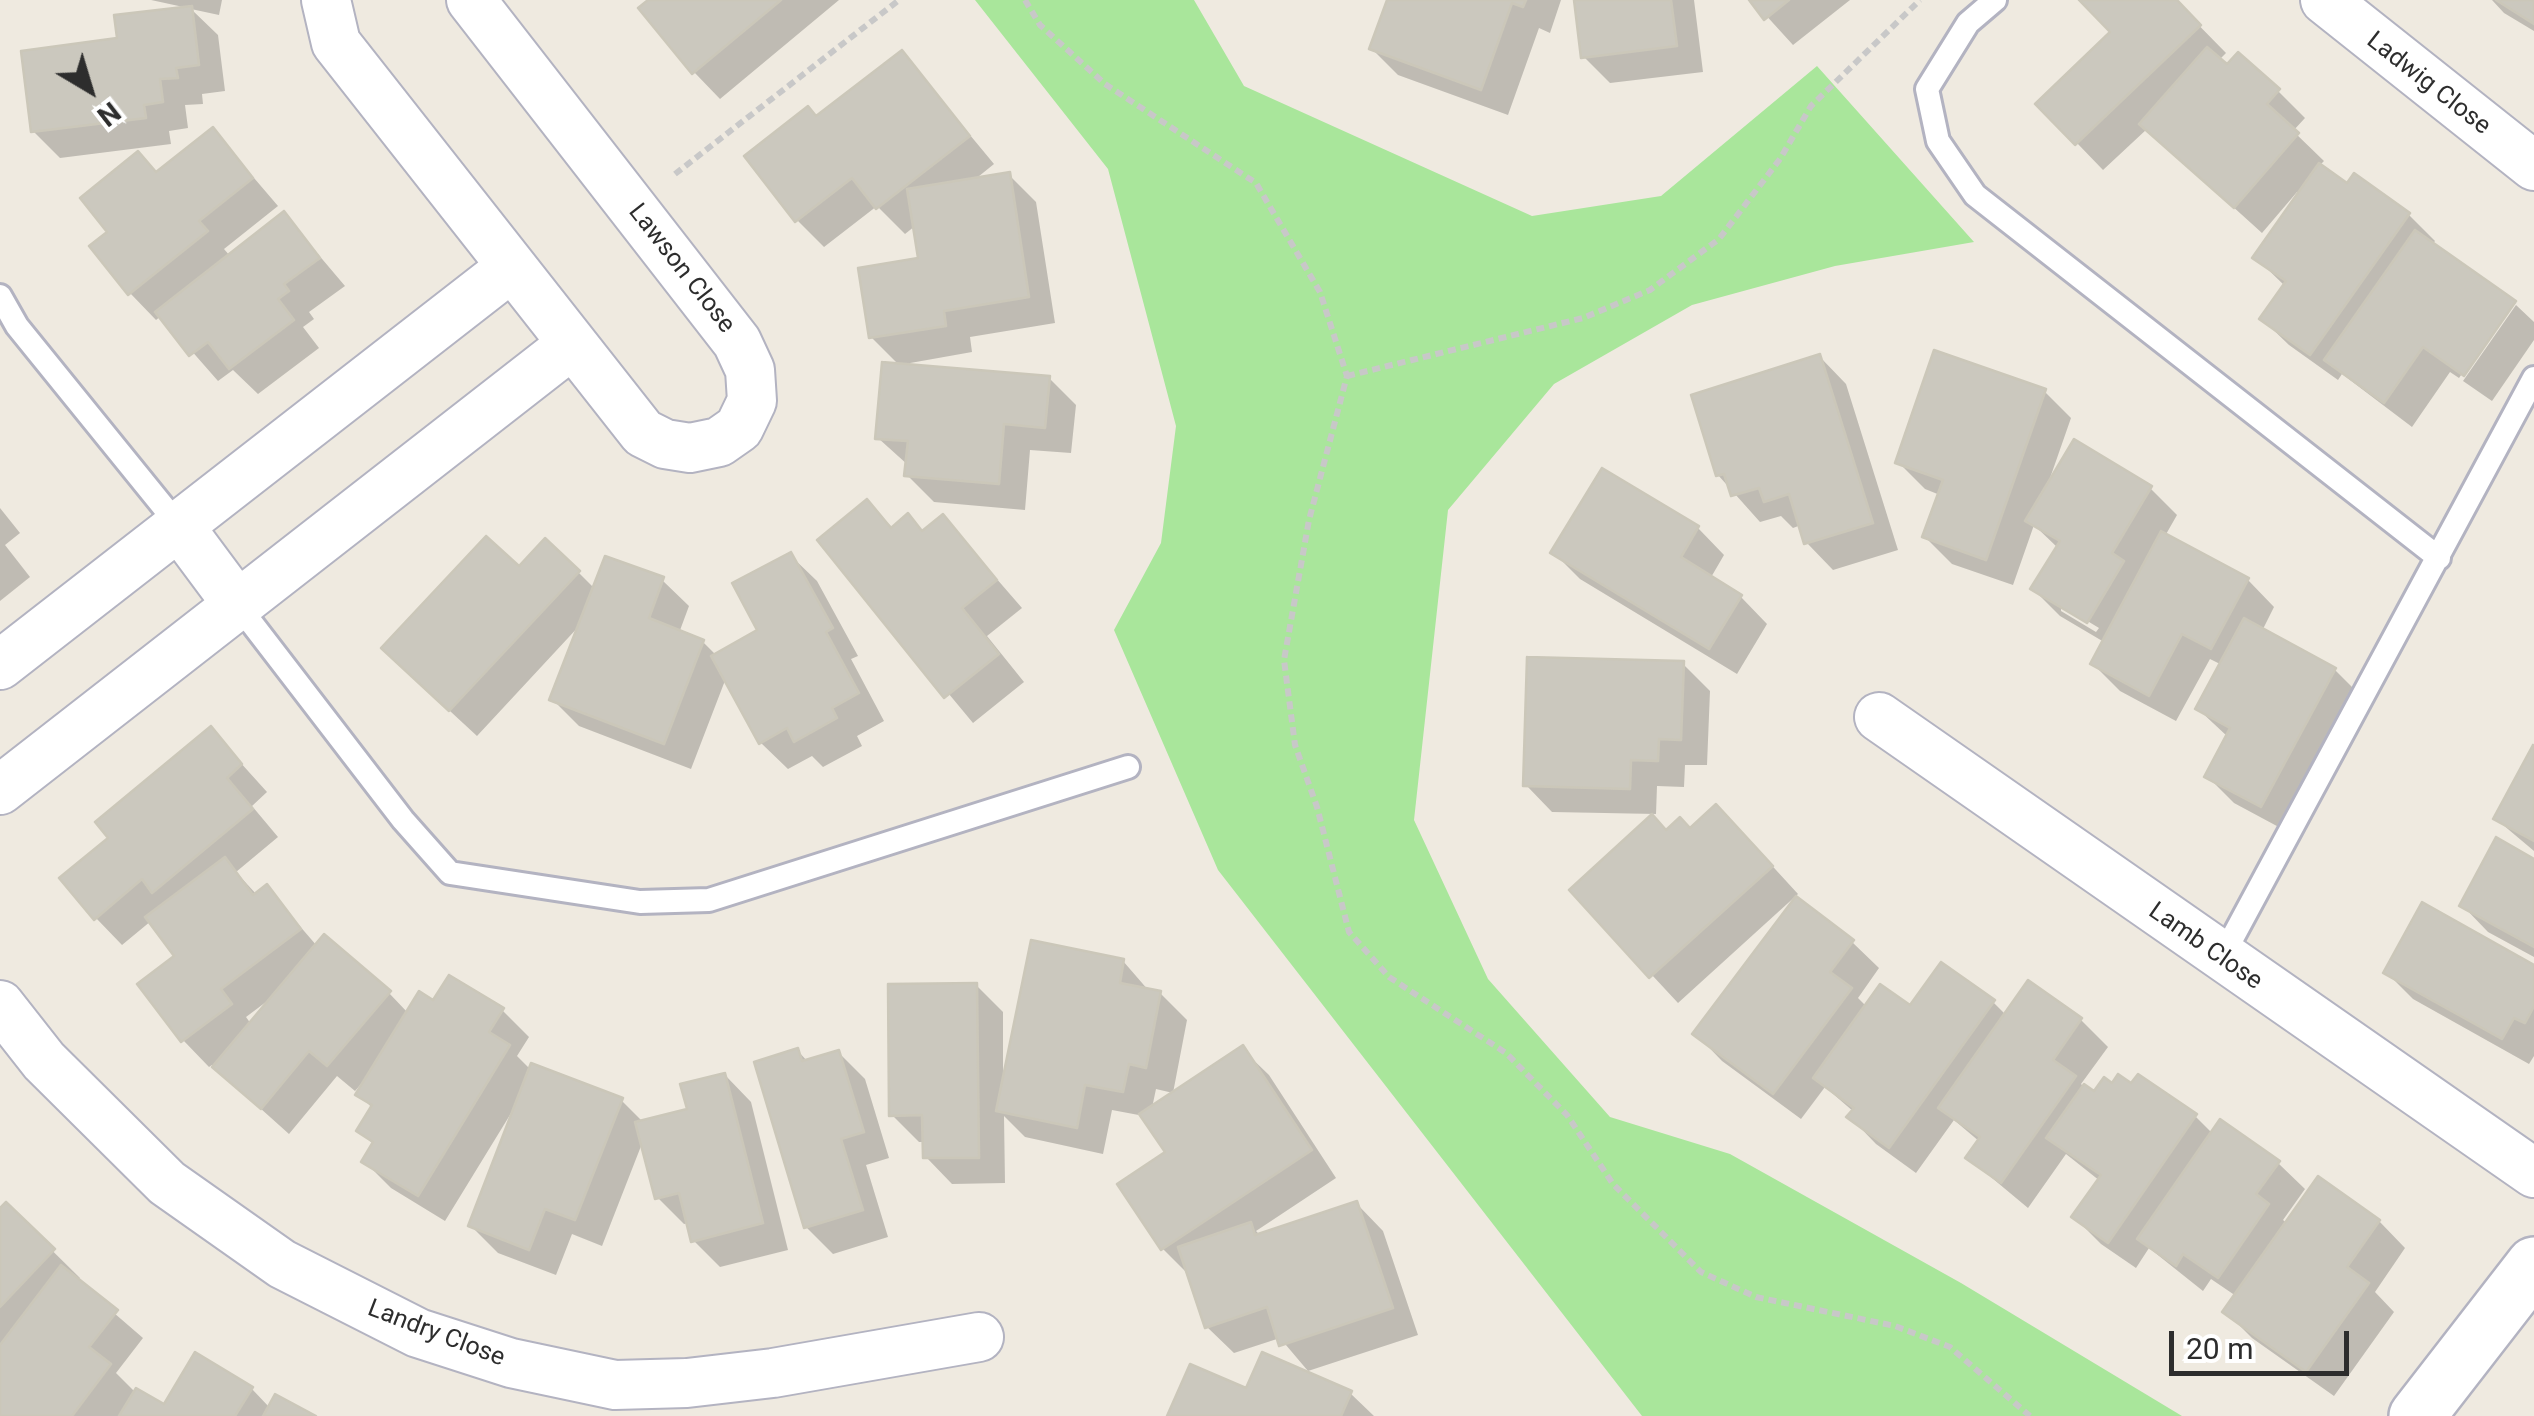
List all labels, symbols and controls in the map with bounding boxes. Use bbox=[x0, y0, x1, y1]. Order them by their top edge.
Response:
street label: Ladwig Close bbox=[2360, 26, 2496, 142]
north arrow bbox=[40, 40, 140, 140]
text: N bbox=[91, 95, 127, 133]
street label: Lawson Close bbox=[621, 198, 741, 340]
street label: Lamb Close bbox=[2142, 897, 2268, 997]
street label: Landry Close bbox=[363, 1294, 509, 1374]
scale bar bbox=[2174, 1311, 2354, 1373]
text: 20 m bbox=[2186, 1331, 2253, 1366]

